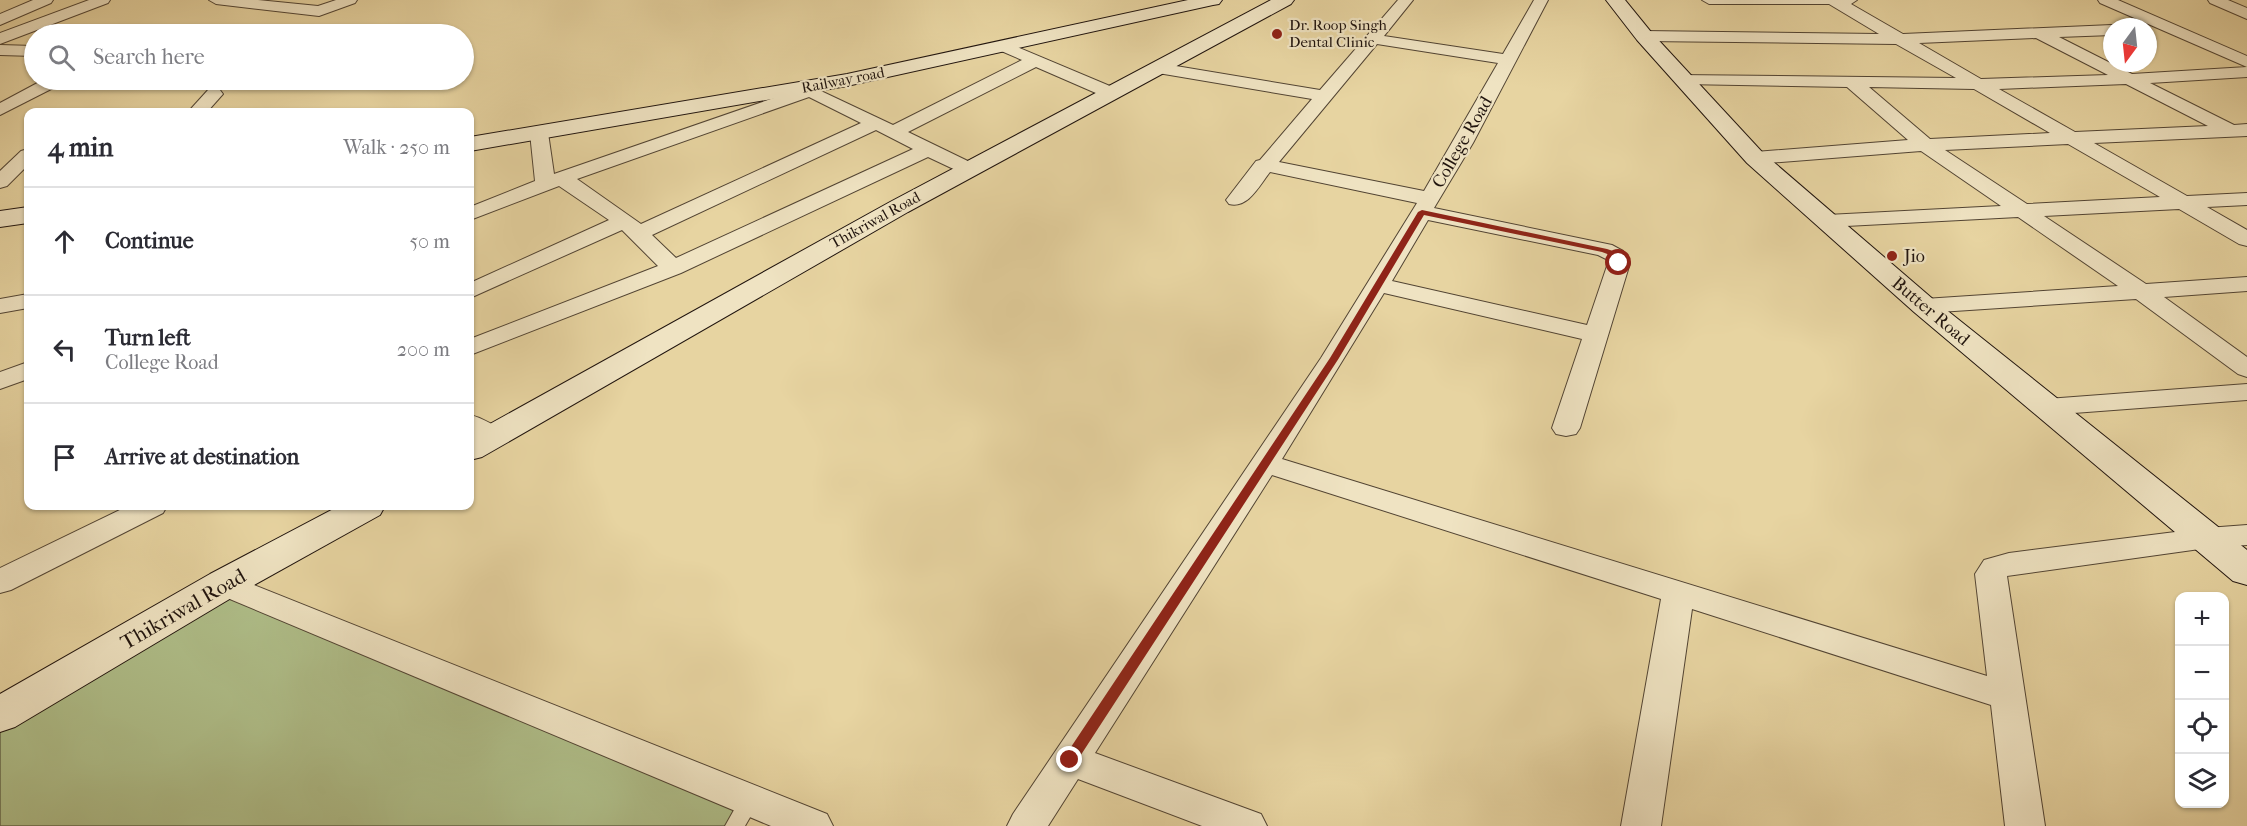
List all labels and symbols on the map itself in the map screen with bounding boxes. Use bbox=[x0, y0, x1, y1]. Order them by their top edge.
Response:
place label: Dr. Roop Singh Dental Clinic bbox=[1289, 16, 1388, 51]
north arrow bbox=[2103, 18, 2157, 72]
marker: Dr. Roop Singh Dental Clinic bbox=[1270, 27, 1284, 41]
street label: Railway road bbox=[800, 63, 887, 97]
street label: College Road bbox=[1428, 93, 1497, 192]
street label: Thikriwal Road bbox=[827, 187, 924, 252]
place label: Jio bbox=[1902, 246, 1925, 267]
route start bbox=[1605, 249, 1631, 275]
marker: Jio bbox=[1885, 249, 1899, 263]
street label: Butter Road bbox=[1887, 273, 1974, 350]
street label: Thikriwal Road bbox=[116, 563, 250, 655]
route end bbox=[1056, 746, 1082, 772]

